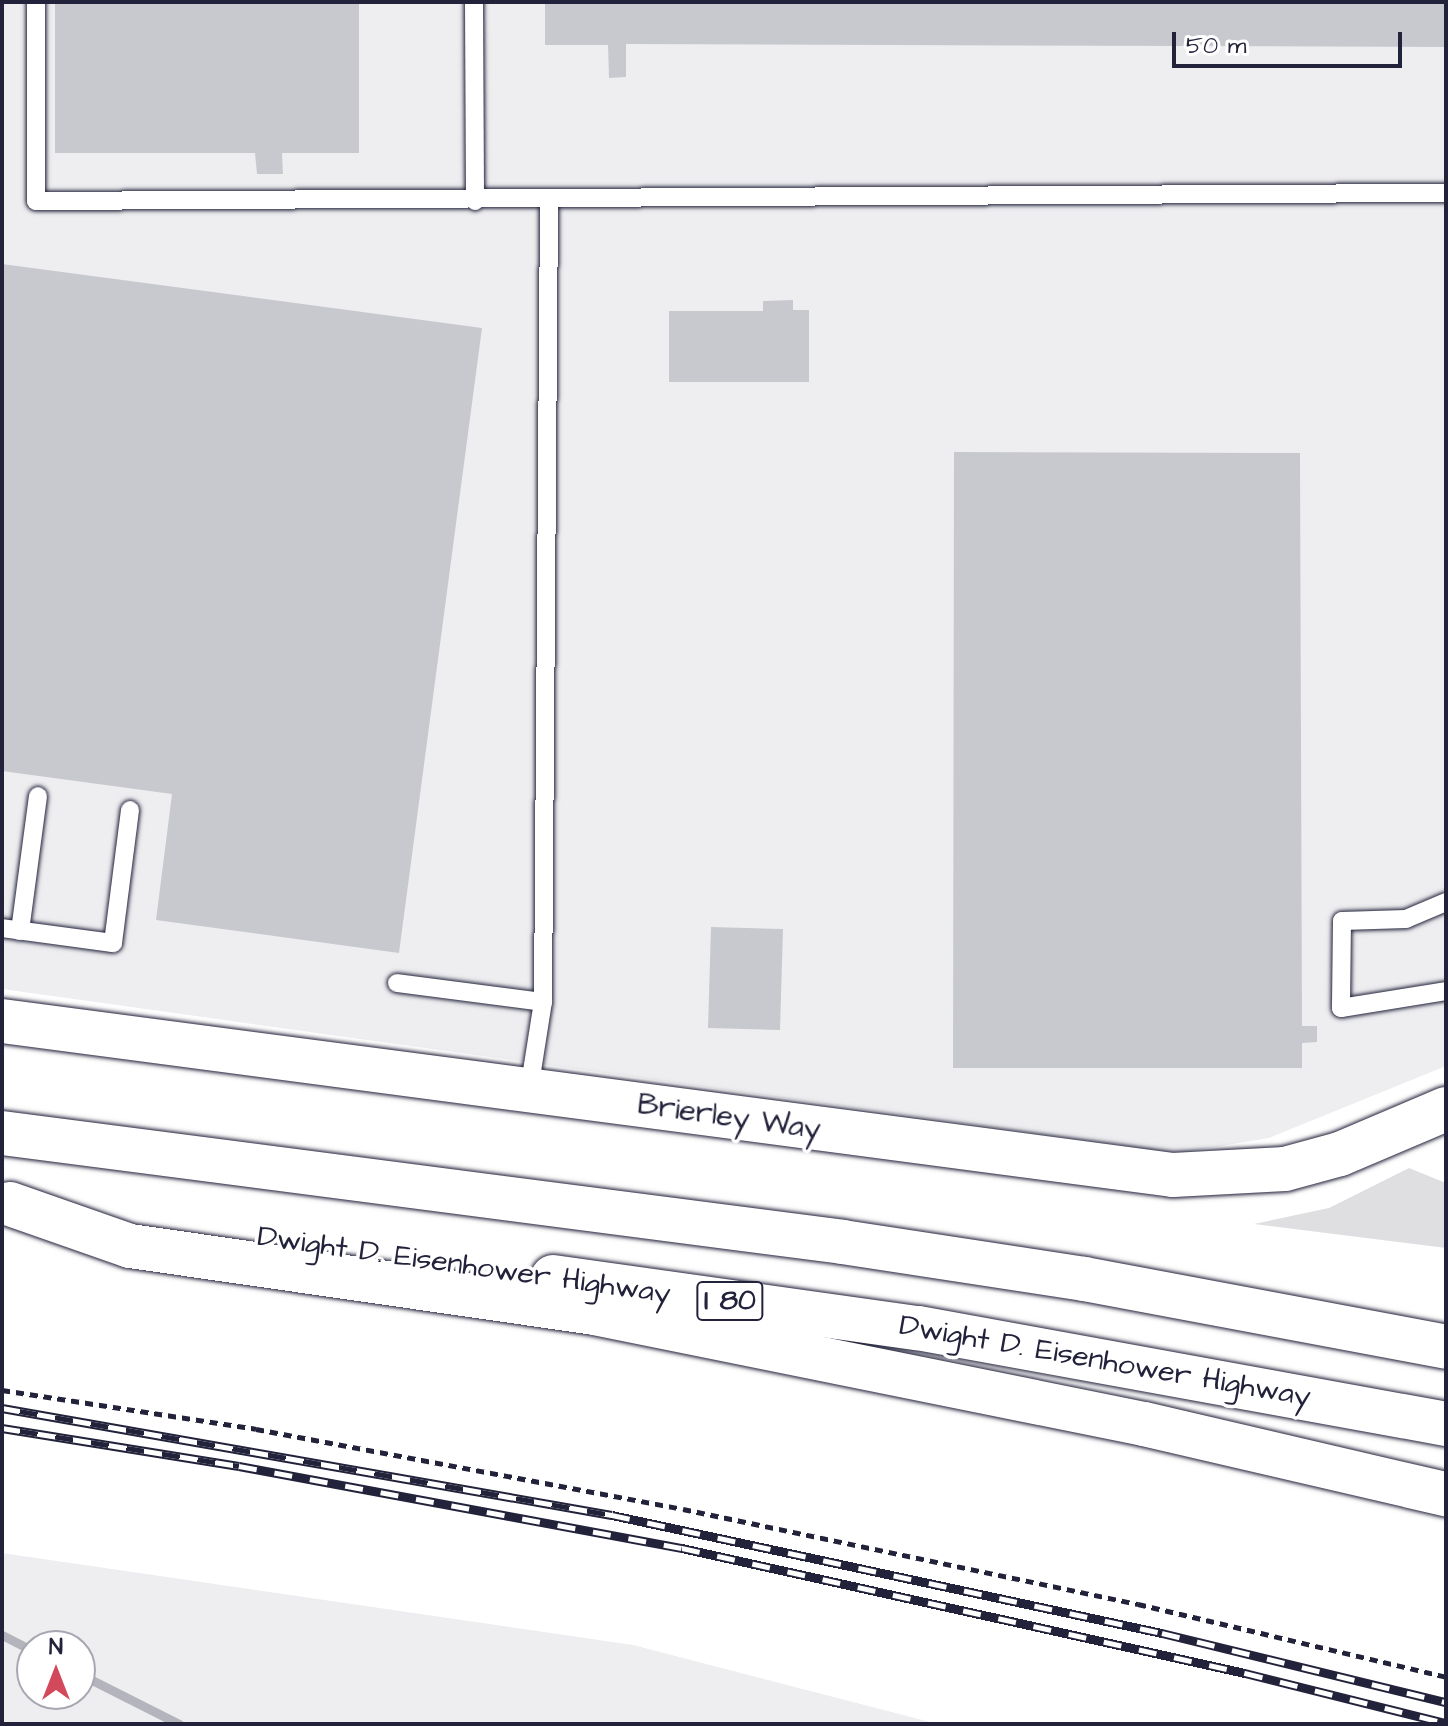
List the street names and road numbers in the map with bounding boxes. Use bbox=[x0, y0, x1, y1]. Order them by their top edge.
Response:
street label: Brierley Way bbox=[635, 1086, 823, 1148]
street label: Dwight D. Eisenhower Highway bbox=[255, 1218, 673, 1312]
road number: I 80 bbox=[696, 1277, 764, 1325]
street label: Dwight D. Eisenhower Highway bbox=[897, 1307, 1313, 1415]

